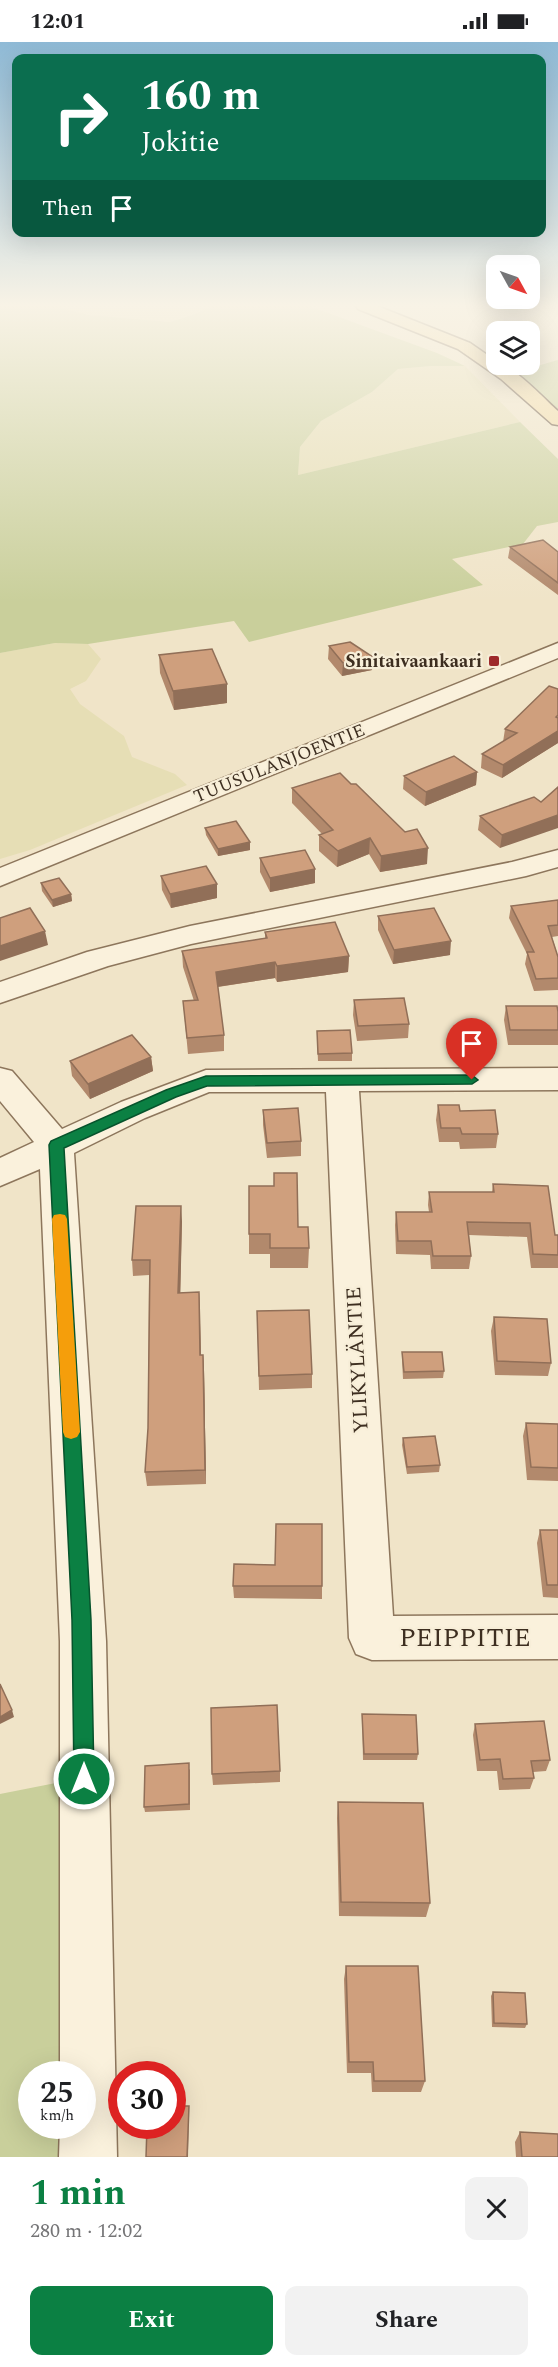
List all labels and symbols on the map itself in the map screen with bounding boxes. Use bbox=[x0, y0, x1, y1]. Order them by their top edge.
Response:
north arrow bbox=[486, 255, 540, 309]
place label: Sinitaivaankaari bbox=[345, 648, 482, 675]
marker: Sinitaivaankaari bbox=[487, 654, 501, 668]
street label: TUUSULANJOENTIE bbox=[189, 717, 369, 810]
pin bbox=[446, 1018, 497, 1080]
street label: YLIKYLÄNTIE bbox=[338, 1286, 378, 1434]
street label: PEIPPITIE bbox=[399, 1618, 531, 1658]
position arrow bbox=[52, 1747, 116, 1811]
speed limit sign: 30 bbox=[108, 2061, 186, 2139]

